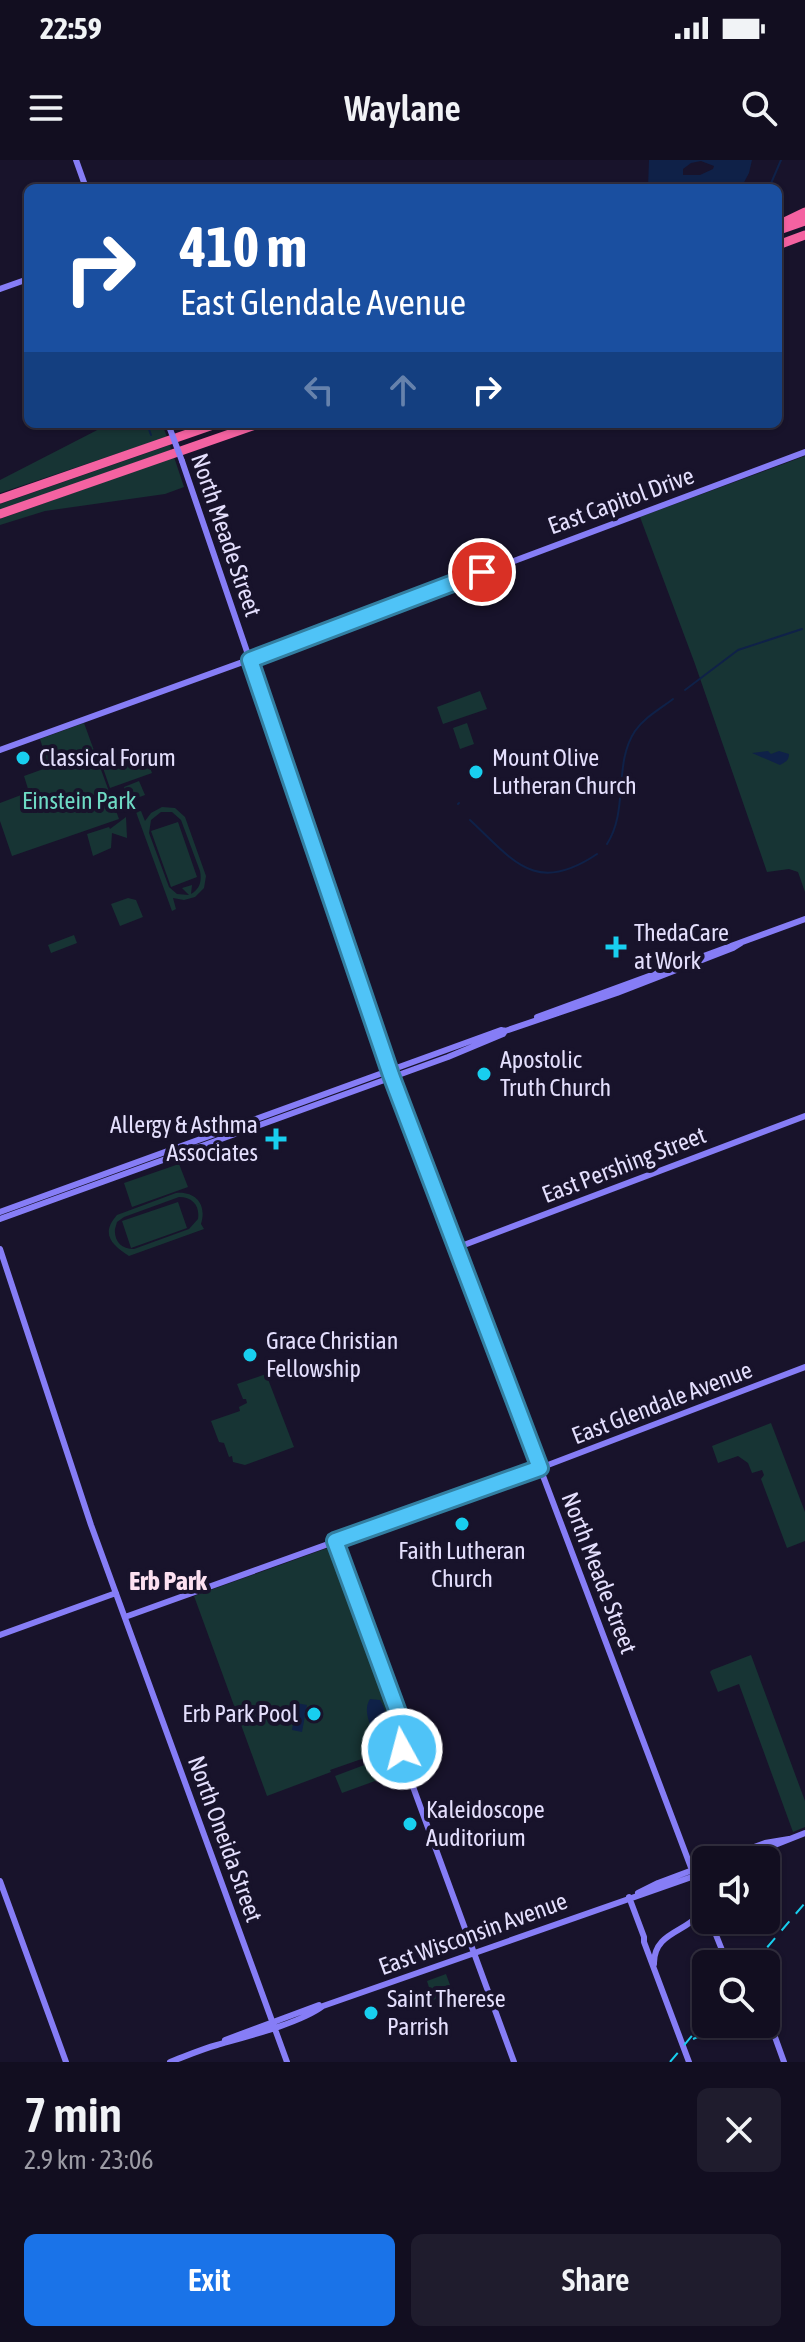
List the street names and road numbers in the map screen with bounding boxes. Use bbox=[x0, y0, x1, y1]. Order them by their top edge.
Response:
street label: North Meade Street bbox=[186, 450, 267, 620]
street label: East Capitol Drive bbox=[544, 462, 697, 539]
street label: East Pershing Street bbox=[538, 1121, 710, 1208]
street label: East Glendale Avenue bbox=[568, 1356, 756, 1449]
street label: North Meade Street bbox=[556, 1488, 643, 1657]
street label: North Oneida Street bbox=[183, 1752, 268, 1926]
street label: East Wisconsin Avenue bbox=[375, 1887, 571, 1980]

